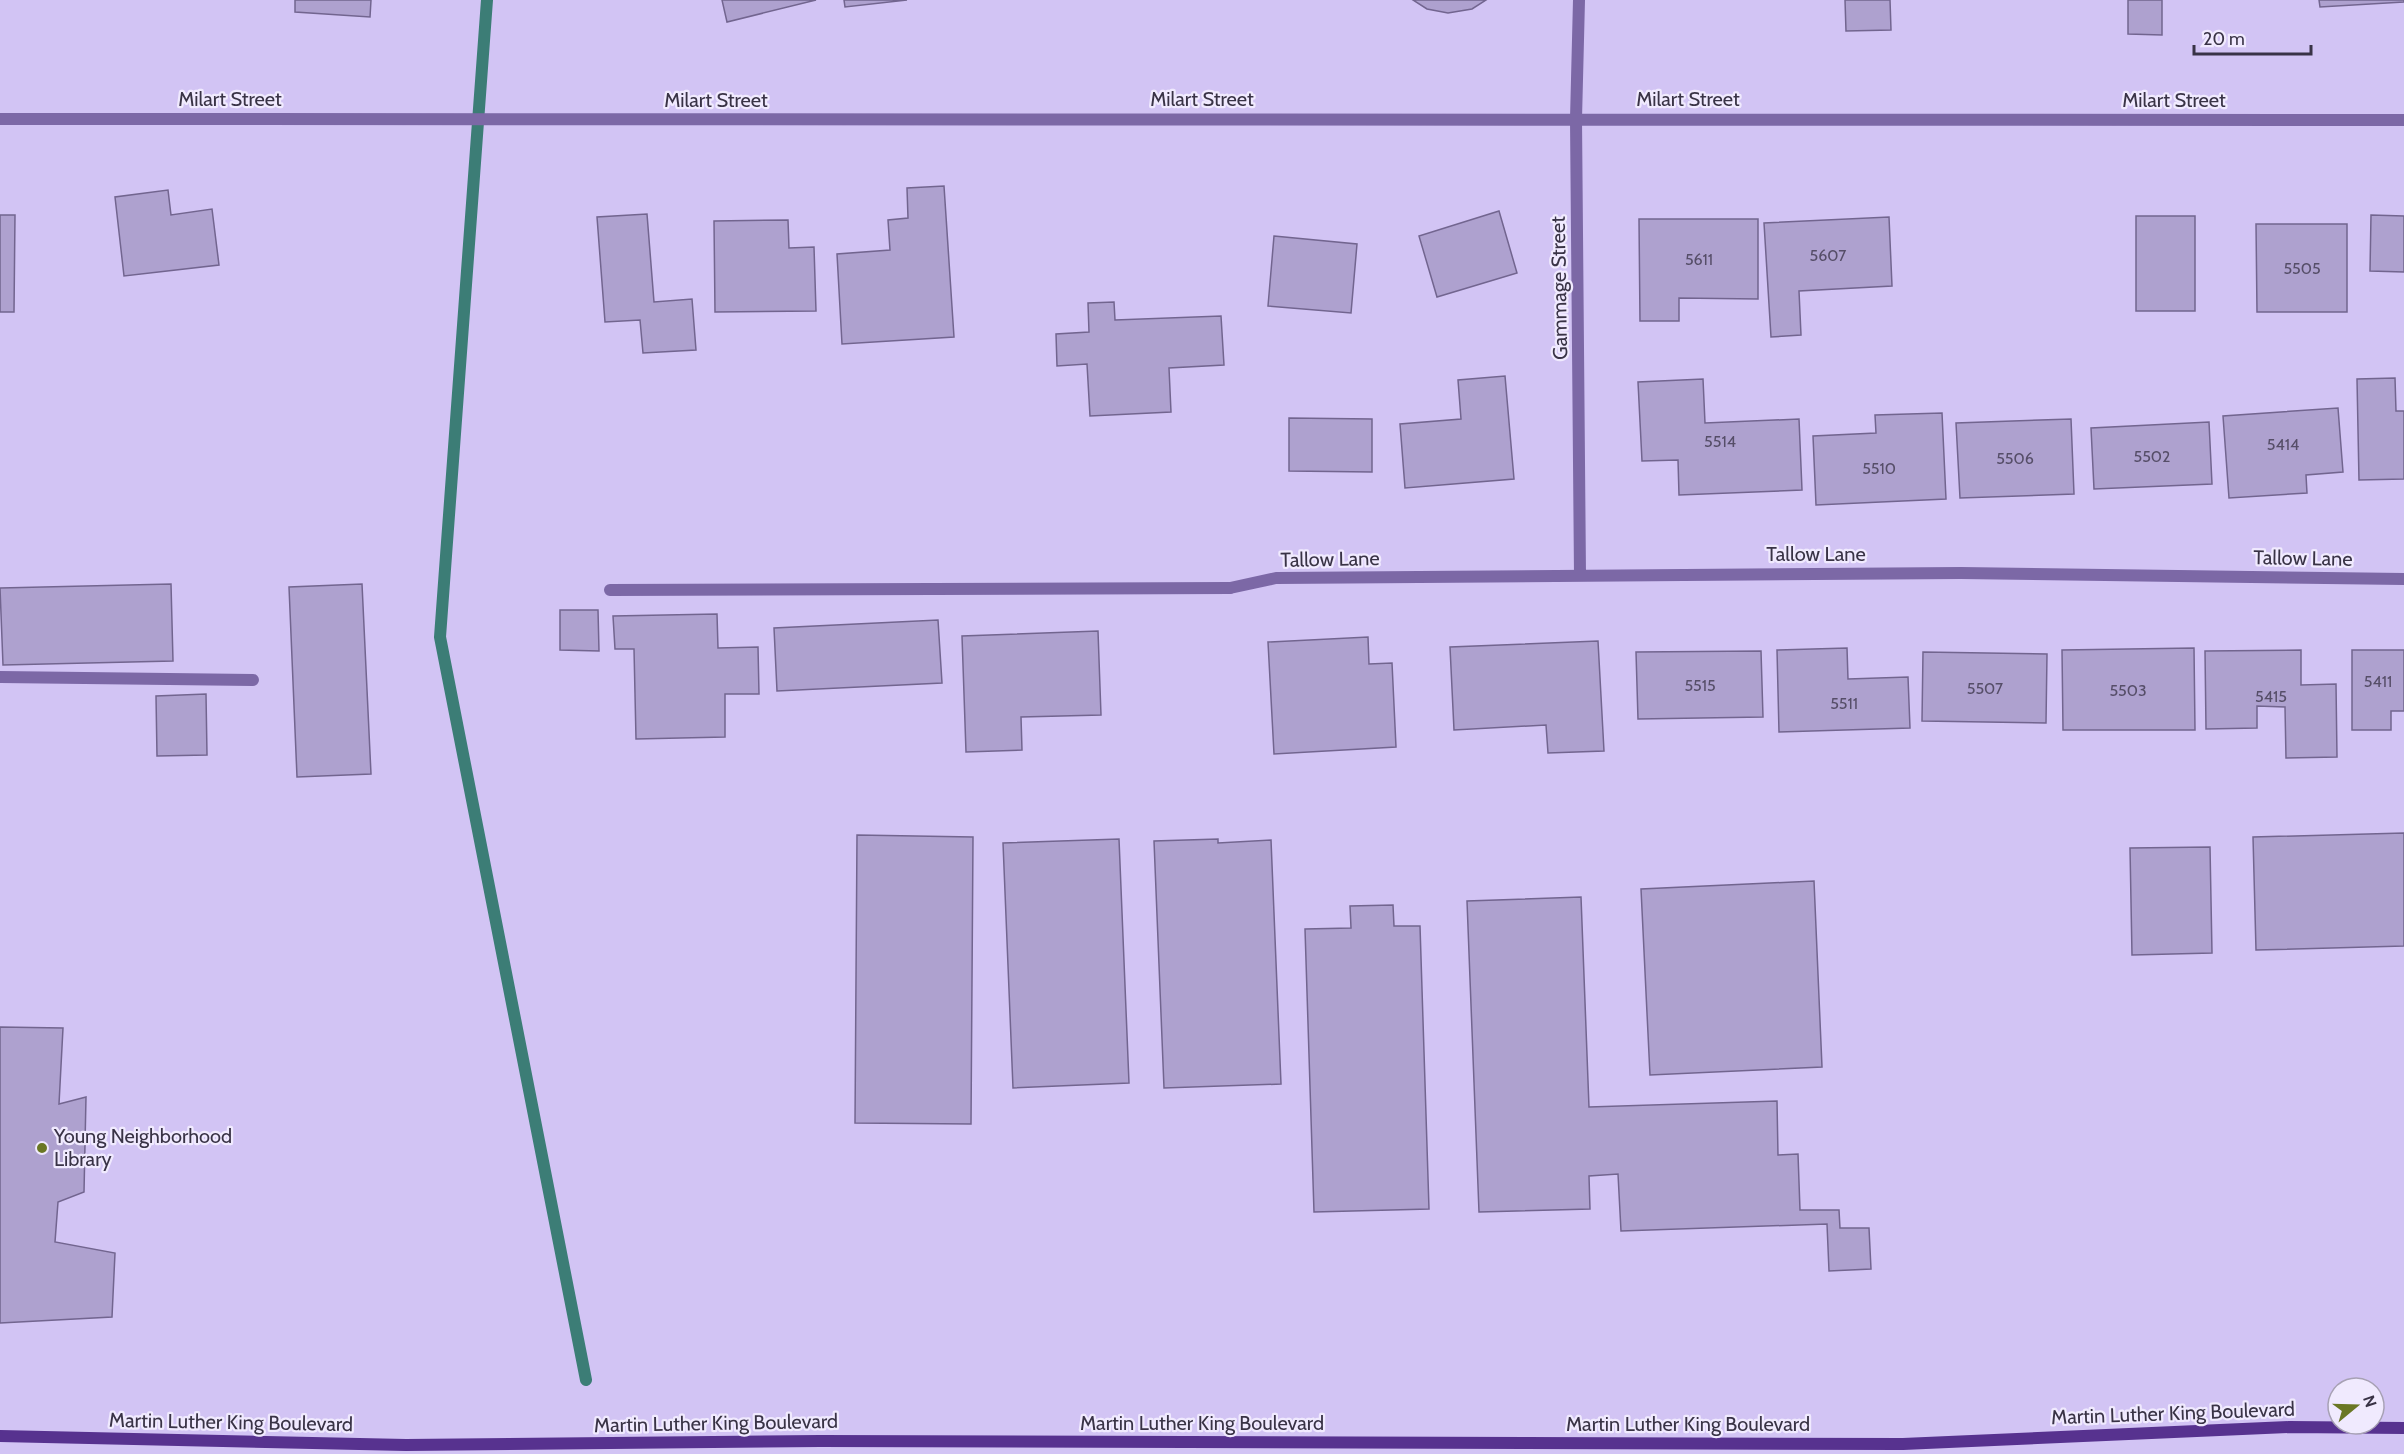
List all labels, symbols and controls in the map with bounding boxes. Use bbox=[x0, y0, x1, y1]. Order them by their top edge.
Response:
scale bar bbox=[2194, 18, 2311, 56]
text: 20 m bbox=[2203, 28, 2245, 50]
street label: Milart Street bbox=[178, 87, 282, 111]
street label: Milart Street bbox=[1150, 87, 1254, 111]
street label: Milart Street bbox=[1636, 87, 1740, 111]
street label: Milart Street bbox=[664, 88, 768, 112]
street label: Milart Street bbox=[2122, 88, 2226, 112]
street label: Gammage Street bbox=[1546, 216, 1572, 360]
house number: 5607 bbox=[1810, 246, 1846, 265]
house number: 5611 bbox=[1685, 250, 1713, 269]
house number: 5505 bbox=[2283, 259, 2321, 278]
house number: 5514 bbox=[1704, 432, 1736, 451]
house number: 5414 bbox=[2267, 435, 2299, 454]
house number: 5502 bbox=[2134, 447, 2170, 466]
house number: 5506 bbox=[1996, 449, 2034, 468]
house number: 5510 bbox=[1862, 459, 1896, 478]
street label: Tallow Lane bbox=[1766, 542, 1866, 566]
street label: Tallow Lane bbox=[2253, 545, 2353, 571]
street label: Tallow Lane bbox=[1280, 546, 1380, 572]
house number: 5411 bbox=[2364, 672, 2392, 691]
house number: 5515 bbox=[1684, 676, 1716, 695]
house number: 5507 bbox=[1967, 679, 2003, 698]
house number: 5503 bbox=[2109, 681, 2147, 700]
house number: 5415 bbox=[2255, 687, 2287, 706]
house number: 5511 bbox=[1830, 694, 1858, 713]
place label: Young Neighborhood Library bbox=[53, 1124, 232, 1171]
marker: Young Neighborhood Library bbox=[35, 1141, 49, 1155]
north arrow bbox=[2326, 1376, 2386, 1436]
text: N bbox=[2359, 1393, 2381, 1410]
street label: Martin Luther King Boulevard bbox=[2051, 1397, 2295, 1429]
street label: Martin Luther King Boulevard bbox=[109, 1408, 353, 1436]
street label: Martin Luther King Boulevard bbox=[594, 1409, 838, 1437]
street label: Martin Luther King Boulevard bbox=[1080, 1411, 1324, 1435]
street label: Martin Luther King Boulevard bbox=[1566, 1412, 1810, 1436]

